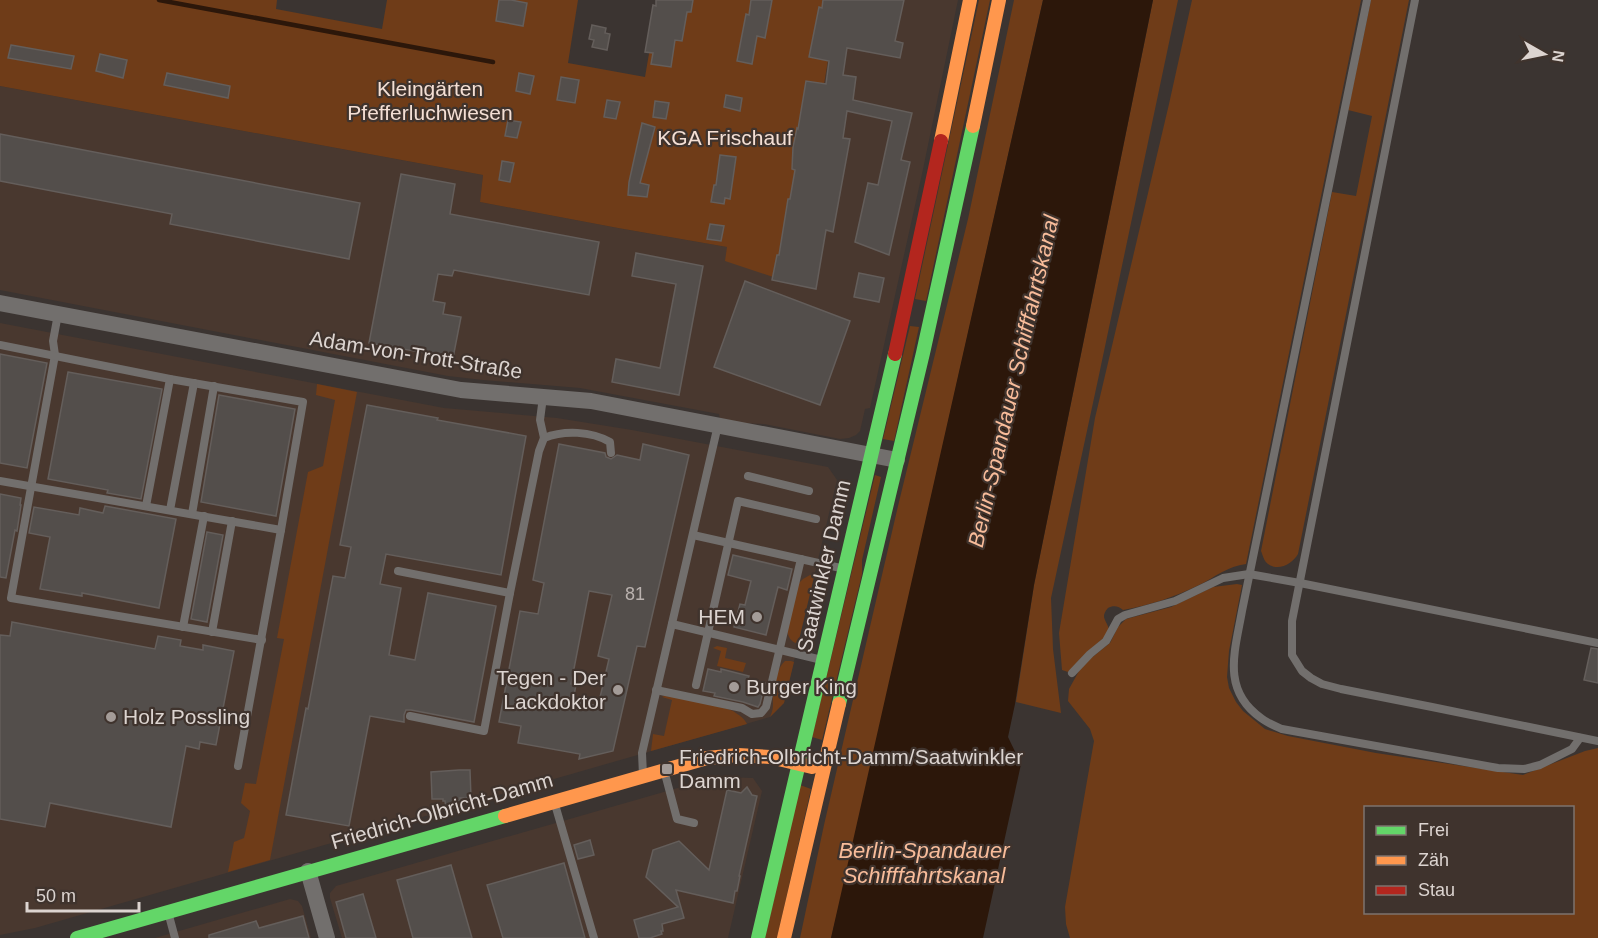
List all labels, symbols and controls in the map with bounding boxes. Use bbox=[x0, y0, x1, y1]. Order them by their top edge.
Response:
north arrow bbox=[1514, 24, 1574, 84]
text: N bbox=[1549, 49, 1568, 63]
park label: Kleingärten Pfefferluchwiesen bbox=[347, 77, 513, 124]
park label: KGA Frischauf bbox=[657, 126, 793, 149]
water label: Berlin-Spandauer Schifffahrtskanal bbox=[963, 212, 1064, 550]
street label: Adam-von-Trott-Straße bbox=[308, 326, 524, 383]
street label: Saatwinkler Damm bbox=[792, 477, 855, 654]
house number: 81 bbox=[625, 584, 645, 604]
place label: HEM bbox=[698, 605, 745, 628]
marker: HEM bbox=[750, 610, 764, 624]
place label: Tegen - Der Lackdoktor bbox=[496, 666, 606, 713]
place label: Burger King bbox=[746, 675, 857, 698]
marker: Burger King bbox=[727, 680, 741, 694]
marker: Tegen - Der Lackdoktor bbox=[611, 683, 625, 697]
place label: Holz Possling bbox=[123, 705, 250, 728]
marker: Holz Possling bbox=[104, 710, 118, 724]
place label: Friedrich-Olbricht-Damm/Saatwinkler Damm bbox=[679, 745, 1023, 792]
marker: Friedrich-Olbricht-Damm/Saatwinkler Damm bbox=[660, 762, 674, 776]
street label: Friedrich-Olbricht-Damm bbox=[328, 768, 556, 853]
legend bbox=[1364, 806, 1574, 914]
text: Frei bbox=[1418, 820, 1449, 840]
water label: Berlin-Spandauer Schifffahrtskanal bbox=[838, 838, 1011, 888]
text: Zäh bbox=[1418, 850, 1449, 870]
scale bar bbox=[27, 875, 140, 913]
text: Stau bbox=[1418, 880, 1455, 900]
text: 50 m bbox=[36, 886, 76, 906]

